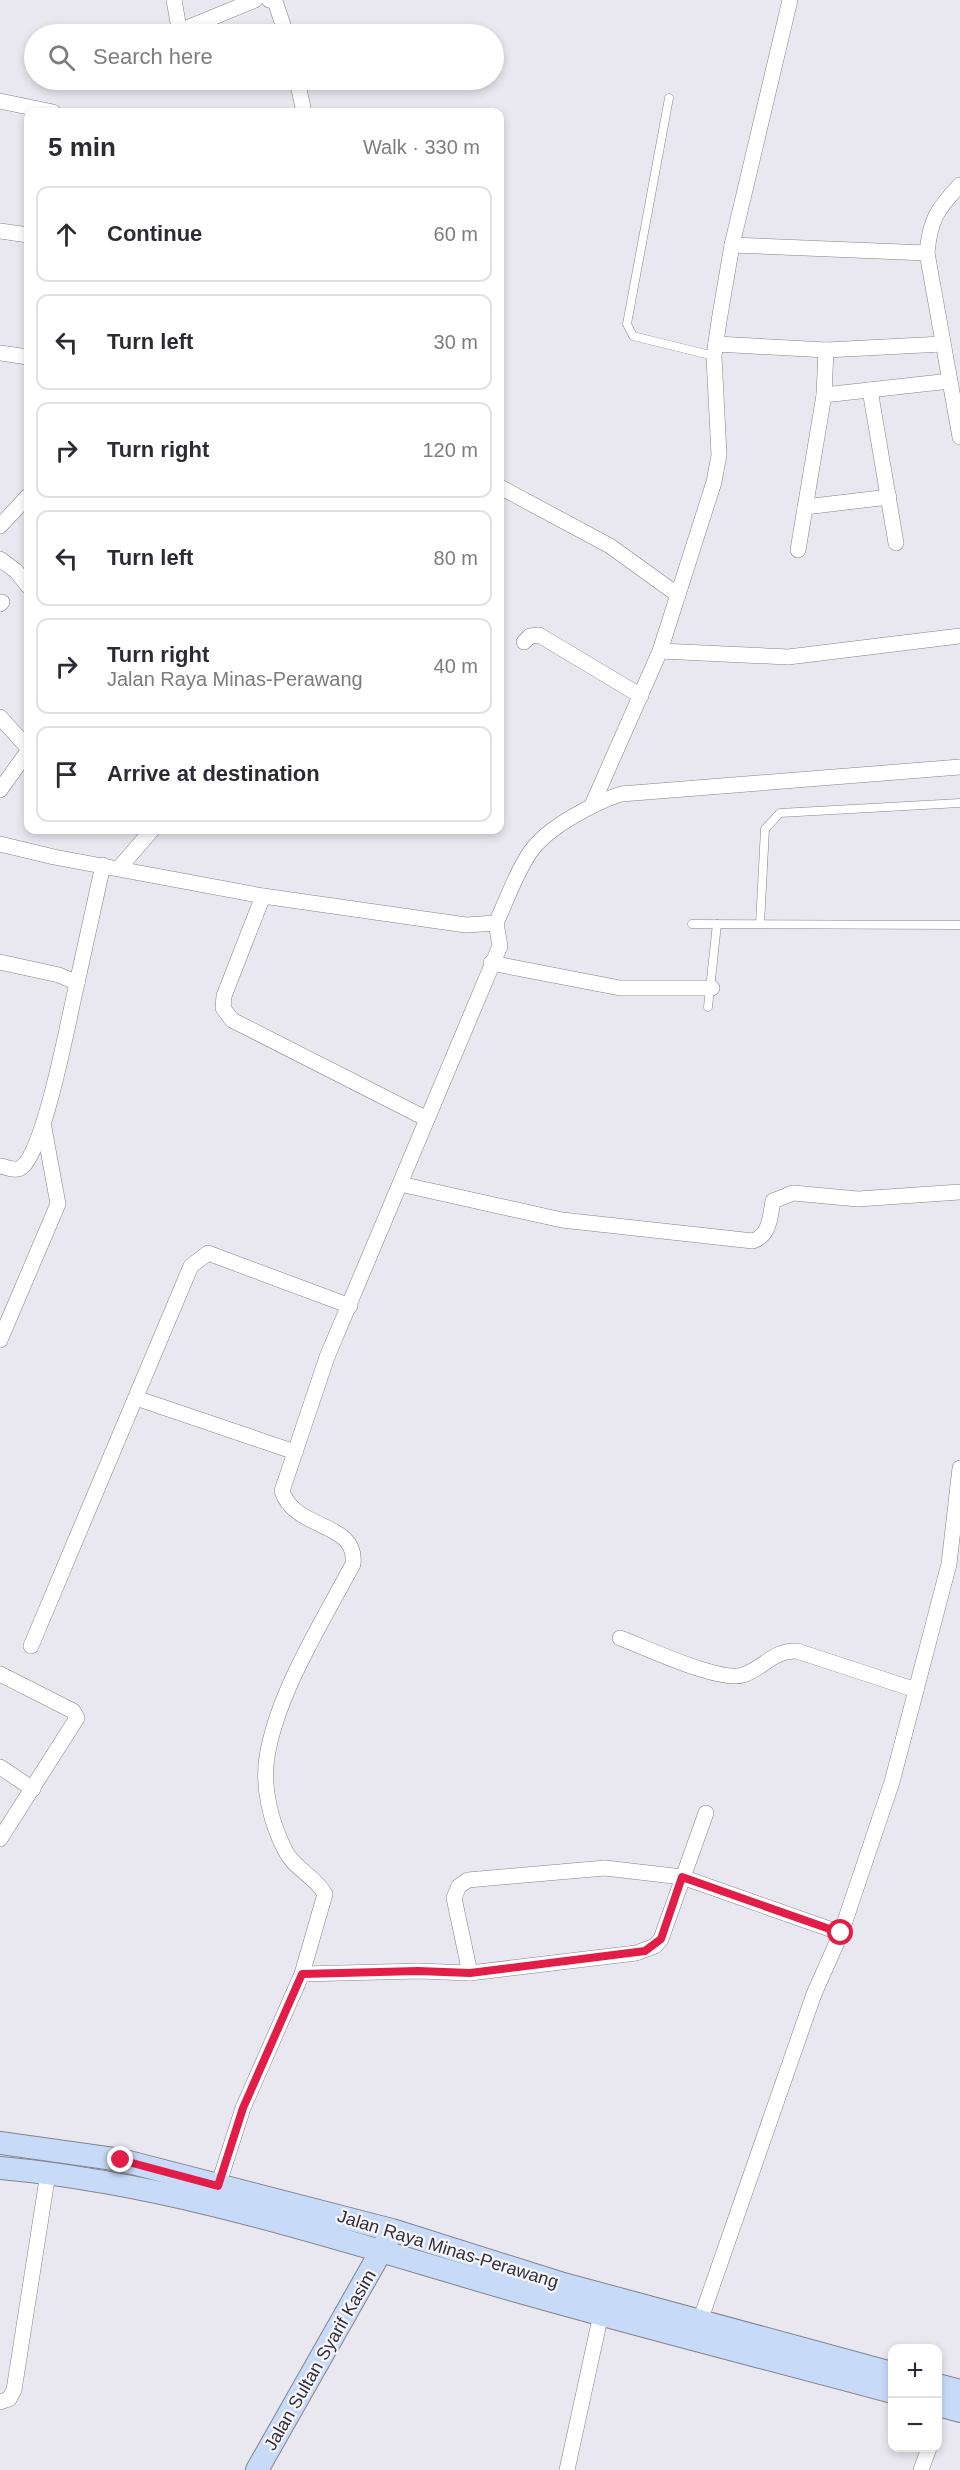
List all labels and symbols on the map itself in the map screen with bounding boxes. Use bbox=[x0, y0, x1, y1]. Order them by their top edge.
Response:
route start bbox=[827, 1919, 853, 1945]
route end bbox=[107, 2146, 133, 2172]
street label: Jalan Raya Minas-Perawang bbox=[335, 2206, 561, 2292]
street label: Jalan Sultan Syarif Kasim bbox=[260, 2266, 380, 2454]

